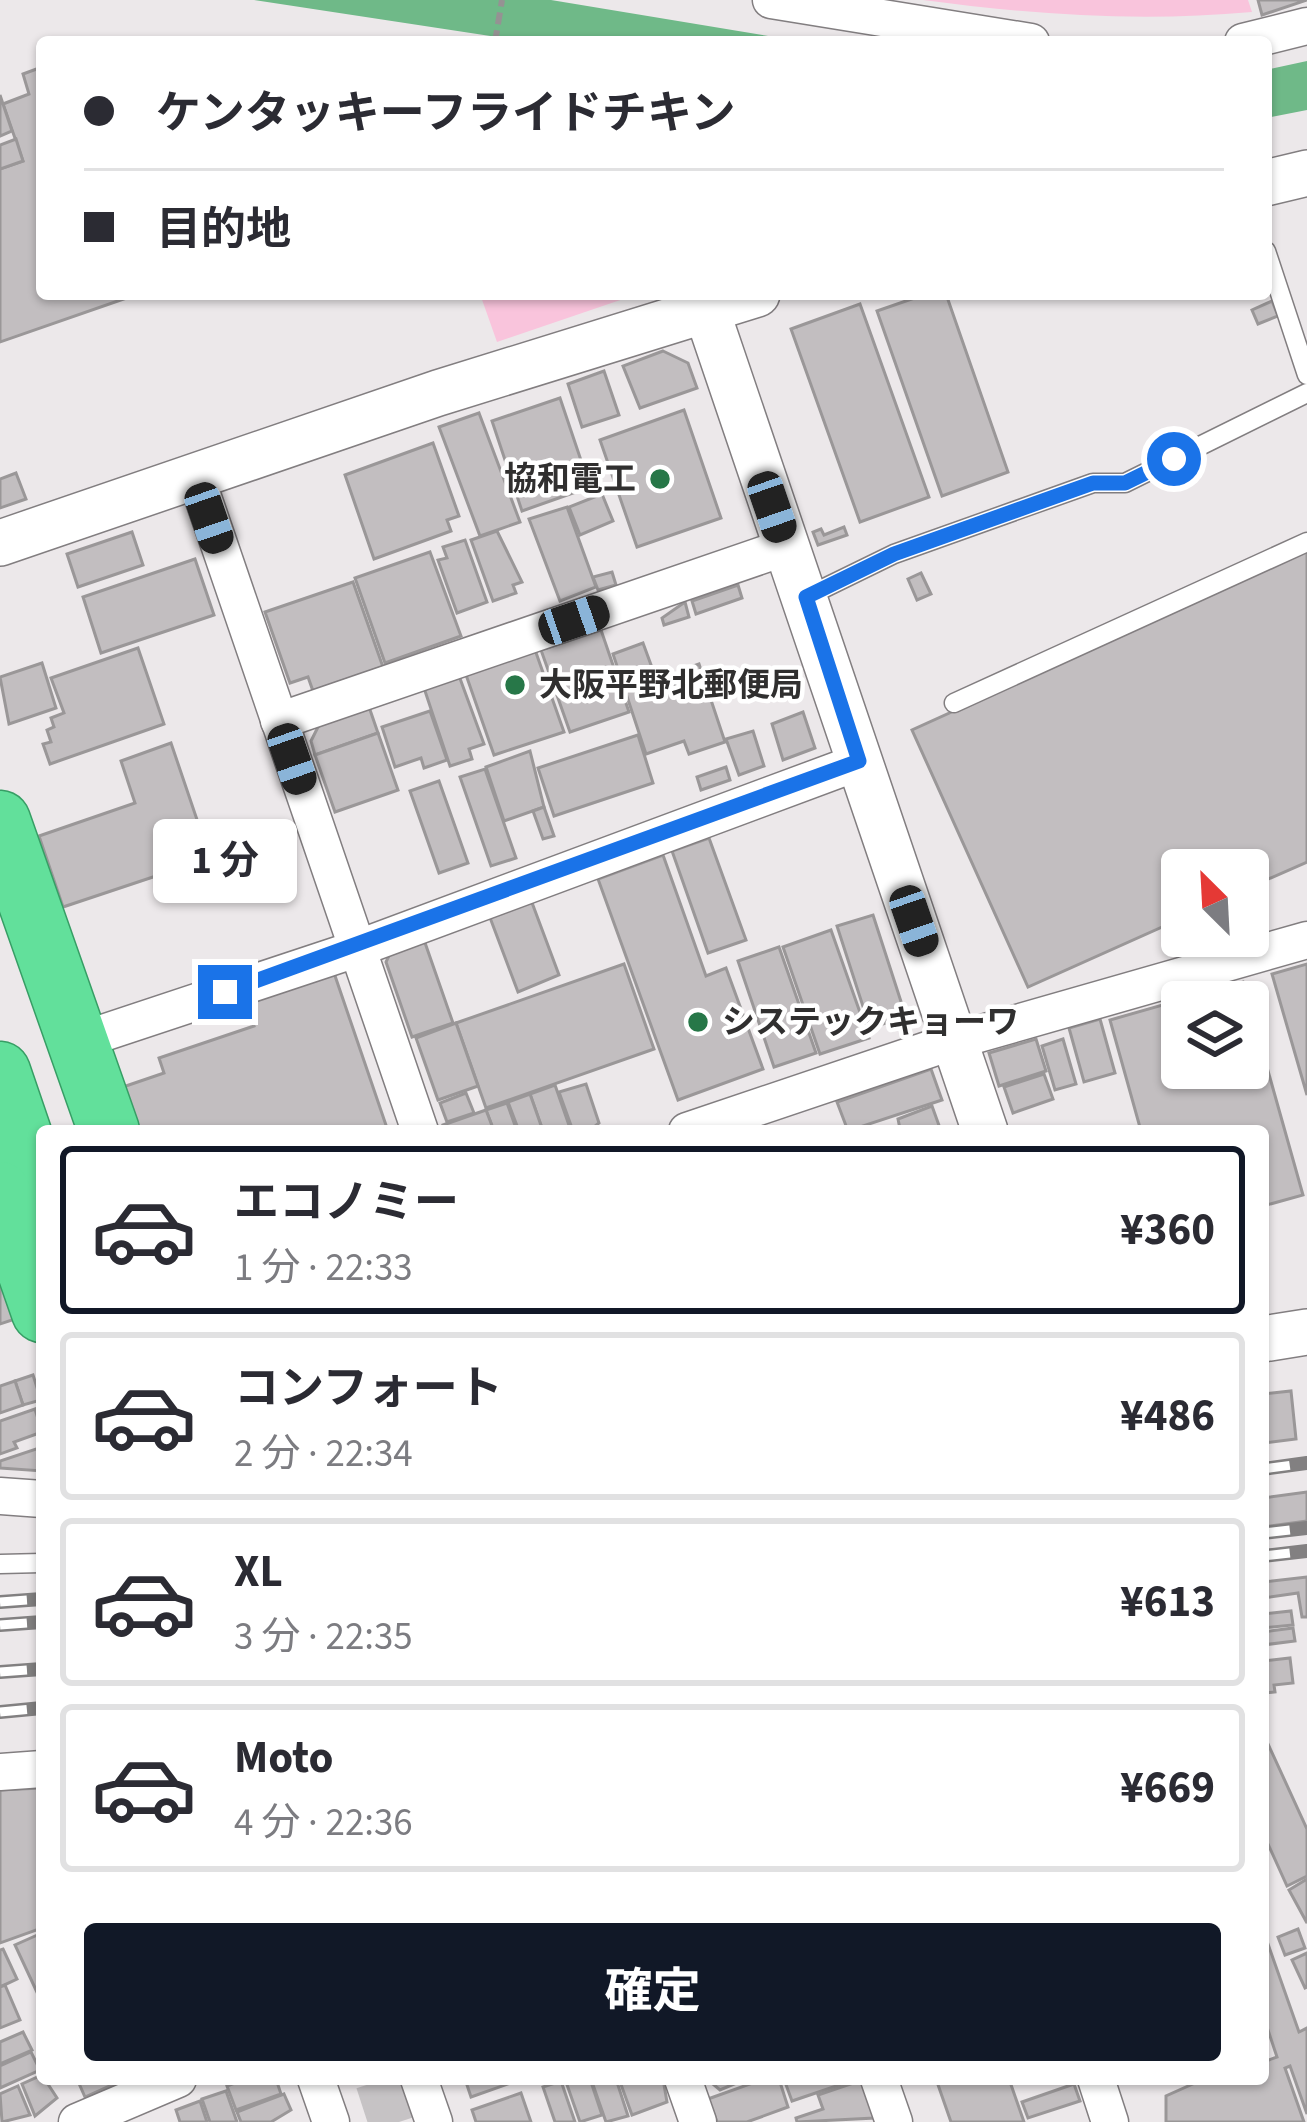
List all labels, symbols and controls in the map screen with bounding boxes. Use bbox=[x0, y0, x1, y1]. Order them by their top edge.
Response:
text: ケンタッキーフライドチキン bbox=[156, 82, 736, 146]
text: 目的地 bbox=[156, 198, 291, 262]
route start bbox=[1147, 432, 1201, 486]
place label: 協和電工 bbox=[504, 456, 636, 503]
marker: 協和電工 bbox=[647, 466, 673, 492]
car bbox=[743, 467, 801, 547]
car bbox=[180, 478, 238, 558]
car bbox=[534, 591, 614, 649]
place label: 大阪平野北郵便局 bbox=[539, 662, 803, 709]
marker: 大阪平野北郵便局 bbox=[502, 672, 528, 698]
car bbox=[263, 719, 321, 799]
callout: 1 分 bbox=[153, 818, 297, 902]
text: 1 分 bbox=[191, 833, 259, 889]
north arrow bbox=[1161, 849, 1269, 957]
map controls bbox=[1161, 849, 1269, 1089]
car bbox=[885, 881, 943, 961]
route end bbox=[198, 965, 252, 1019]
button: layers bbox=[1161, 981, 1269, 1089]
place label: システックキョーワ bbox=[722, 999, 1019, 1046]
marker: システックキョーワ bbox=[685, 1009, 711, 1035]
text: エコノミー bbox=[234, 1171, 459, 1235]
icon: car bbox=[90, 1176, 198, 1284]
text: ¥360 bbox=[1120, 1198, 1215, 1262]
text: 1 分 · 22:33 bbox=[234, 1240, 413, 1296]
text: コンフォート bbox=[234, 1357, 503, 1421]
icon: car bbox=[90, 1362, 198, 1470]
text: ¥486 bbox=[1120, 1384, 1215, 1448]
text: 2 分 · 22:34 bbox=[234, 1426, 413, 1482]
text: XL bbox=[234, 1540, 283, 1604]
icon: car bbox=[90, 1548, 198, 1656]
text: ¥613 bbox=[1120, 1570, 1215, 1634]
text: 3 分 · 22:35 bbox=[234, 1609, 413, 1665]
text: Moto bbox=[234, 1726, 333, 1790]
icon: car bbox=[90, 1734, 198, 1842]
text: ¥669 bbox=[1120, 1756, 1215, 1820]
text: 4 分 · 22:36 bbox=[234, 1795, 413, 1851]
button: 確定 bbox=[84, 1923, 1221, 2061]

